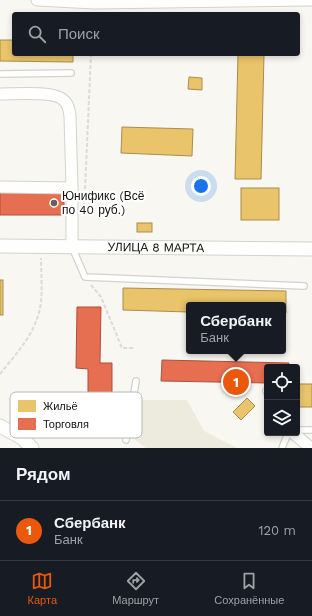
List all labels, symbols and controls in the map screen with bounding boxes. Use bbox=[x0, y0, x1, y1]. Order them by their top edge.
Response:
search box bbox=[12, 12, 300, 56]
icon: search bbox=[26, 23, 48, 45]
text: Поиск bbox=[58, 25, 100, 43]
your location bbox=[191, 176, 211, 196]
place label: Юнификс (Всё по 40 руб.) bbox=[62, 189, 145, 217]
marker: Юнификс (Всё по 40 руб.) bbox=[49, 198, 59, 208]
street label: УЛИЦА 8 МАРТА bbox=[108, 240, 204, 255]
popup bbox=[186, 302, 286, 354]
text: Сбербанк bbox=[200, 312, 272, 330]
text: Банк bbox=[200, 330, 229, 345]
map controls bbox=[264, 364, 300, 436]
button: locate bbox=[264, 364, 300, 400]
pin: 1 bbox=[223, 367, 249, 397]
legend bbox=[10, 392, 142, 438]
text: Жильё bbox=[43, 400, 78, 413]
button: layers bbox=[264, 400, 300, 436]
text: Торговля bbox=[43, 418, 89, 431]
text: Рядом bbox=[16, 464, 71, 484]
text: Сбербанк bbox=[54, 514, 126, 532]
text: 1 bbox=[26, 523, 32, 538]
text: 120 m bbox=[258, 523, 296, 538]
text: Банк bbox=[54, 532, 83, 547]
tab: Карта bbox=[28, 570, 57, 607]
tab: Маршрут bbox=[112, 570, 159, 607]
tab: Сохранённые bbox=[214, 570, 284, 607]

